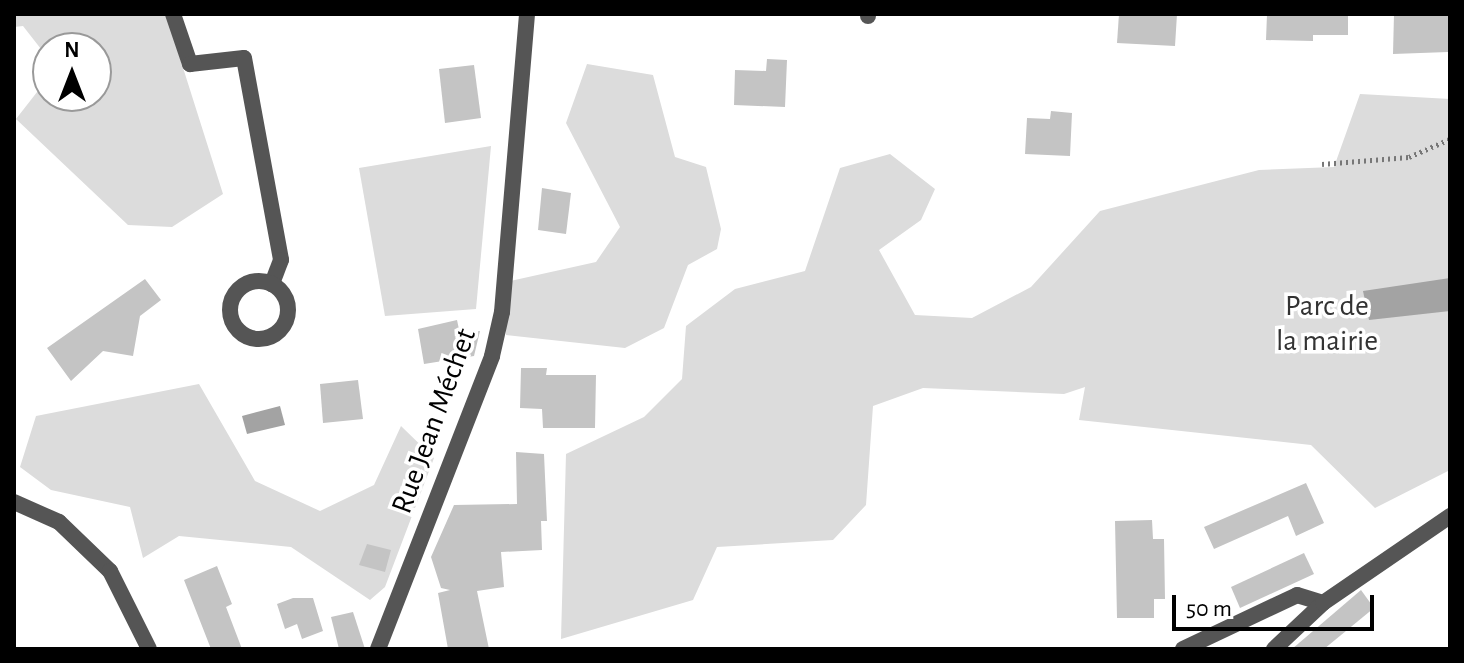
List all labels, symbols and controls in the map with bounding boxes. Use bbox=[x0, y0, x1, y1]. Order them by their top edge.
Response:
north arrow bbox=[32, 32, 112, 112]
text: N bbox=[64, 39, 80, 61]
park label: Parc de la mairie bbox=[1276, 288, 1378, 358]
street label: Rue Jean Méchet bbox=[384, 324, 484, 518]
scale bar bbox=[1176, 579, 1378, 629]
text: 50 m bbox=[1186, 597, 1232, 621]

